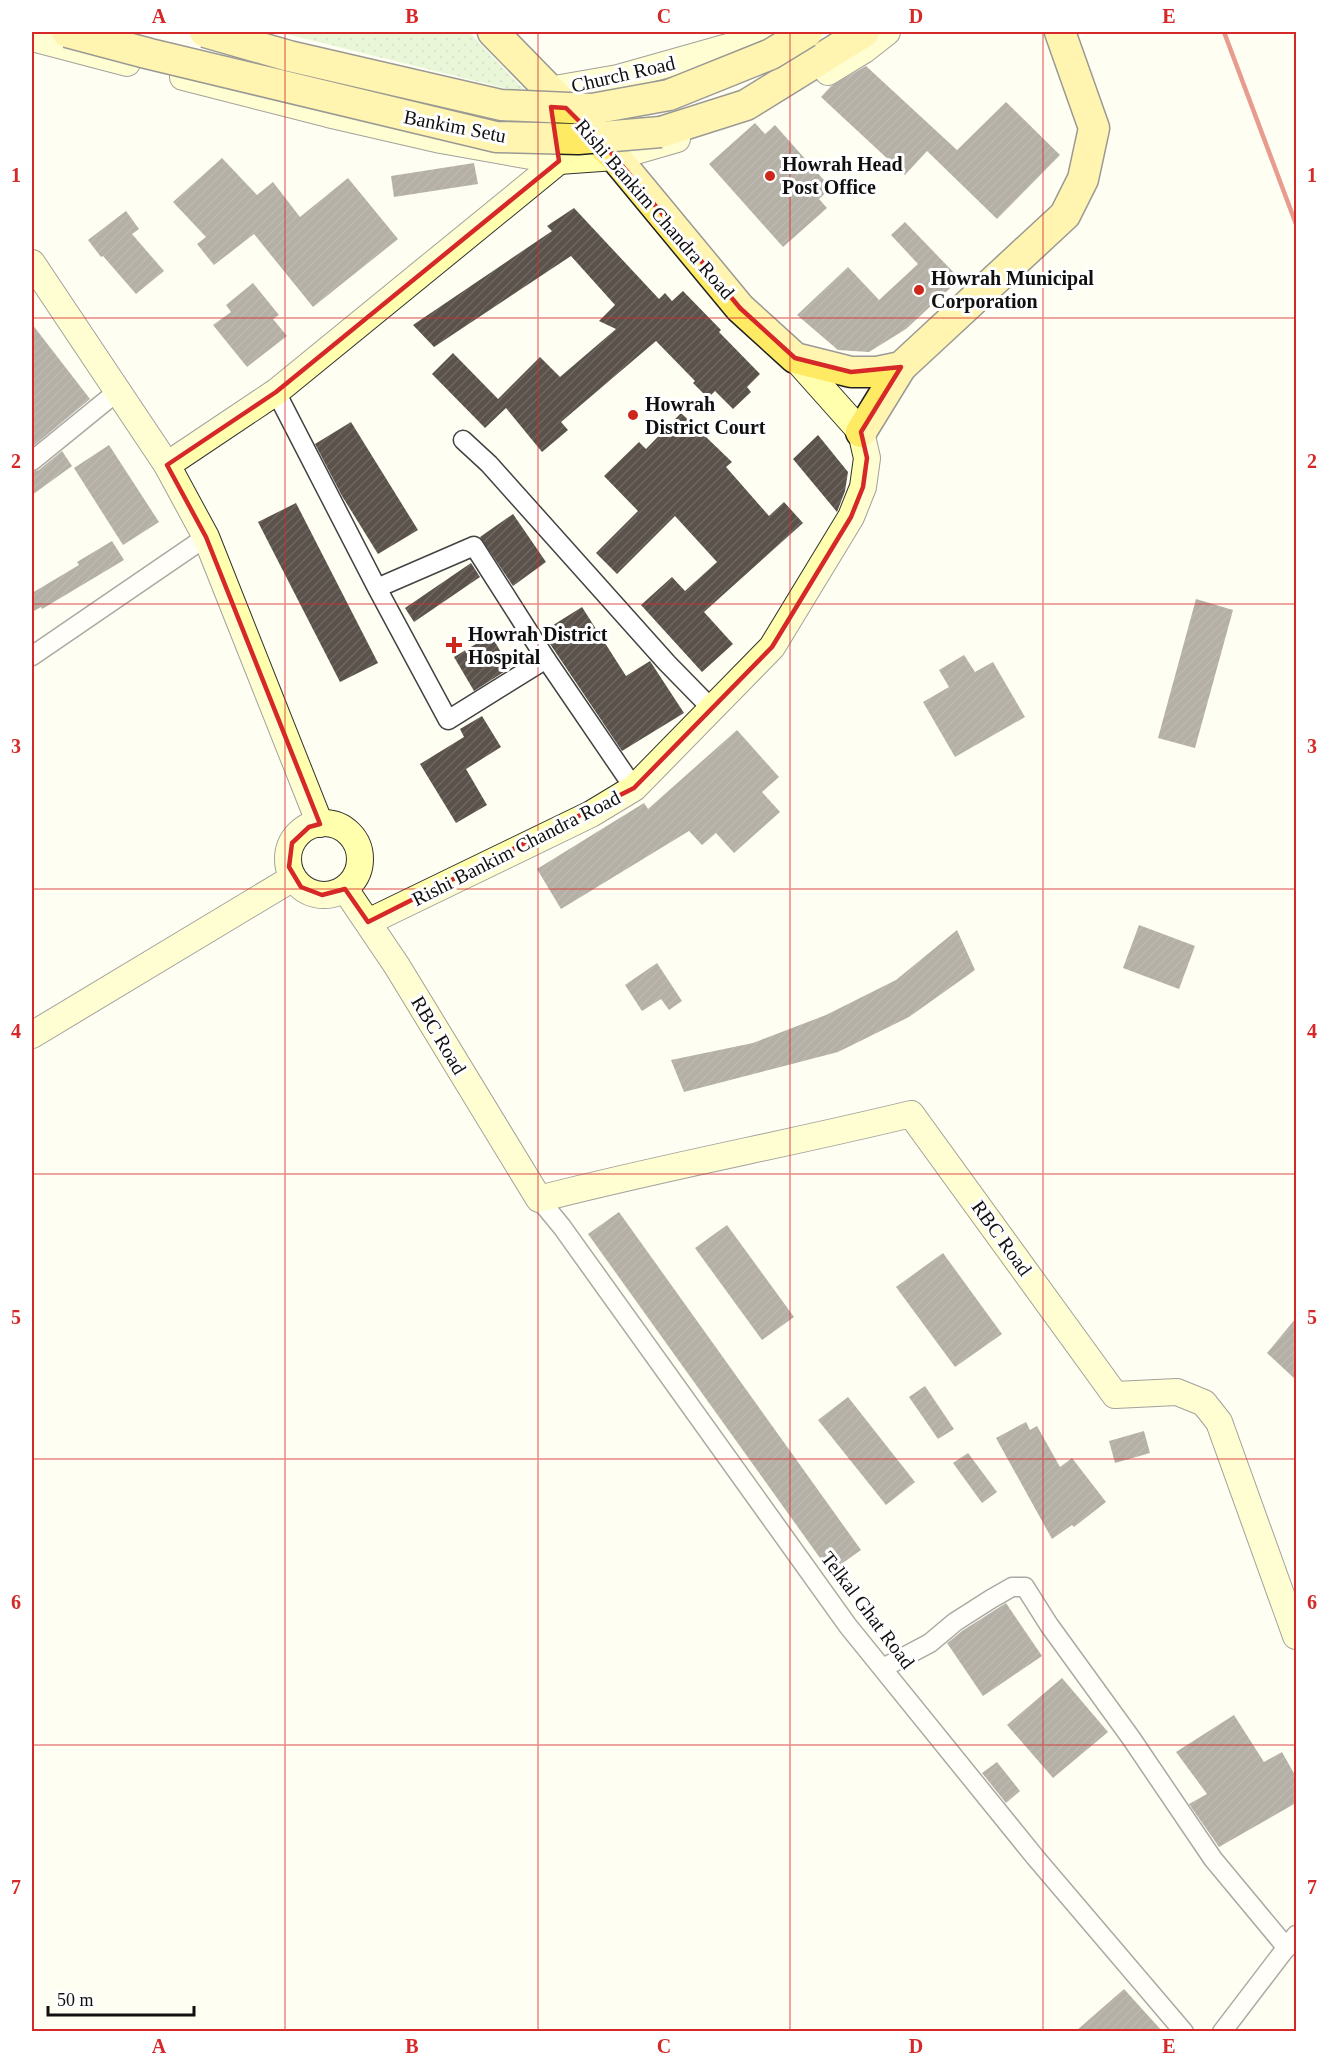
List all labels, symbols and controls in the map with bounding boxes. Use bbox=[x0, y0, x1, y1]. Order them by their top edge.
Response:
text: A bbox=[152, 5, 167, 27]
text: B bbox=[405, 5, 419, 27]
text: C bbox=[657, 5, 671, 27]
text: D bbox=[909, 5, 923, 27]
text: E bbox=[1162, 5, 1176, 27]
street label: Church Road bbox=[569, 51, 677, 97]
street label: Bankim Setu bbox=[402, 105, 508, 147]
street label: Rishi Bankim Chandra Road bbox=[571, 115, 739, 303]
place label: Howrah Head Post Office bbox=[782, 153, 903, 198]
text: 1 bbox=[11, 164, 21, 186]
text: 1 bbox=[1307, 164, 1317, 186]
marker: Howrah Head Post Office bbox=[763, 169, 777, 183]
place label: Howrah Municipal Corporation bbox=[931, 267, 1094, 313]
marker: Howrah Municipal Corporation bbox=[912, 283, 926, 297]
place label: Howrah District Court bbox=[645, 393, 766, 438]
marker: Howrah District Court bbox=[626, 408, 640, 422]
text: 2 bbox=[11, 450, 21, 472]
text: 2 bbox=[1307, 450, 1317, 472]
place label: Howrah District Hospital bbox=[468, 623, 608, 669]
marker: Howrah District Hospital bbox=[445, 636, 463, 654]
text: 3 bbox=[11, 735, 21, 757]
text: 3 bbox=[1307, 735, 1317, 757]
street label: Rishi Bankim Chandra Road bbox=[408, 786, 624, 910]
street label: RBC Road bbox=[407, 992, 471, 1078]
text: 4 bbox=[11, 1020, 21, 1042]
text: 4 bbox=[1307, 1020, 1317, 1042]
street label: RBC Road bbox=[967, 1196, 1037, 1280]
text: 5 bbox=[11, 1306, 21, 1328]
text: 5 bbox=[1307, 1306, 1317, 1328]
street label: Telkal Ghat Road bbox=[817, 1547, 919, 1673]
text: 6 bbox=[11, 1591, 21, 1613]
text: 6 bbox=[1307, 1591, 1317, 1613]
text: 7 bbox=[11, 1876, 21, 1898]
text: 7 bbox=[1307, 1876, 1317, 1898]
scale bar bbox=[48, 1979, 194, 2017]
text: 50 m bbox=[57, 1990, 94, 2010]
text: A bbox=[152, 2035, 167, 2057]
text: B bbox=[405, 2035, 419, 2057]
text: C bbox=[657, 2035, 671, 2057]
text: D bbox=[909, 2035, 923, 2057]
text: E bbox=[1162, 2035, 1176, 2057]

